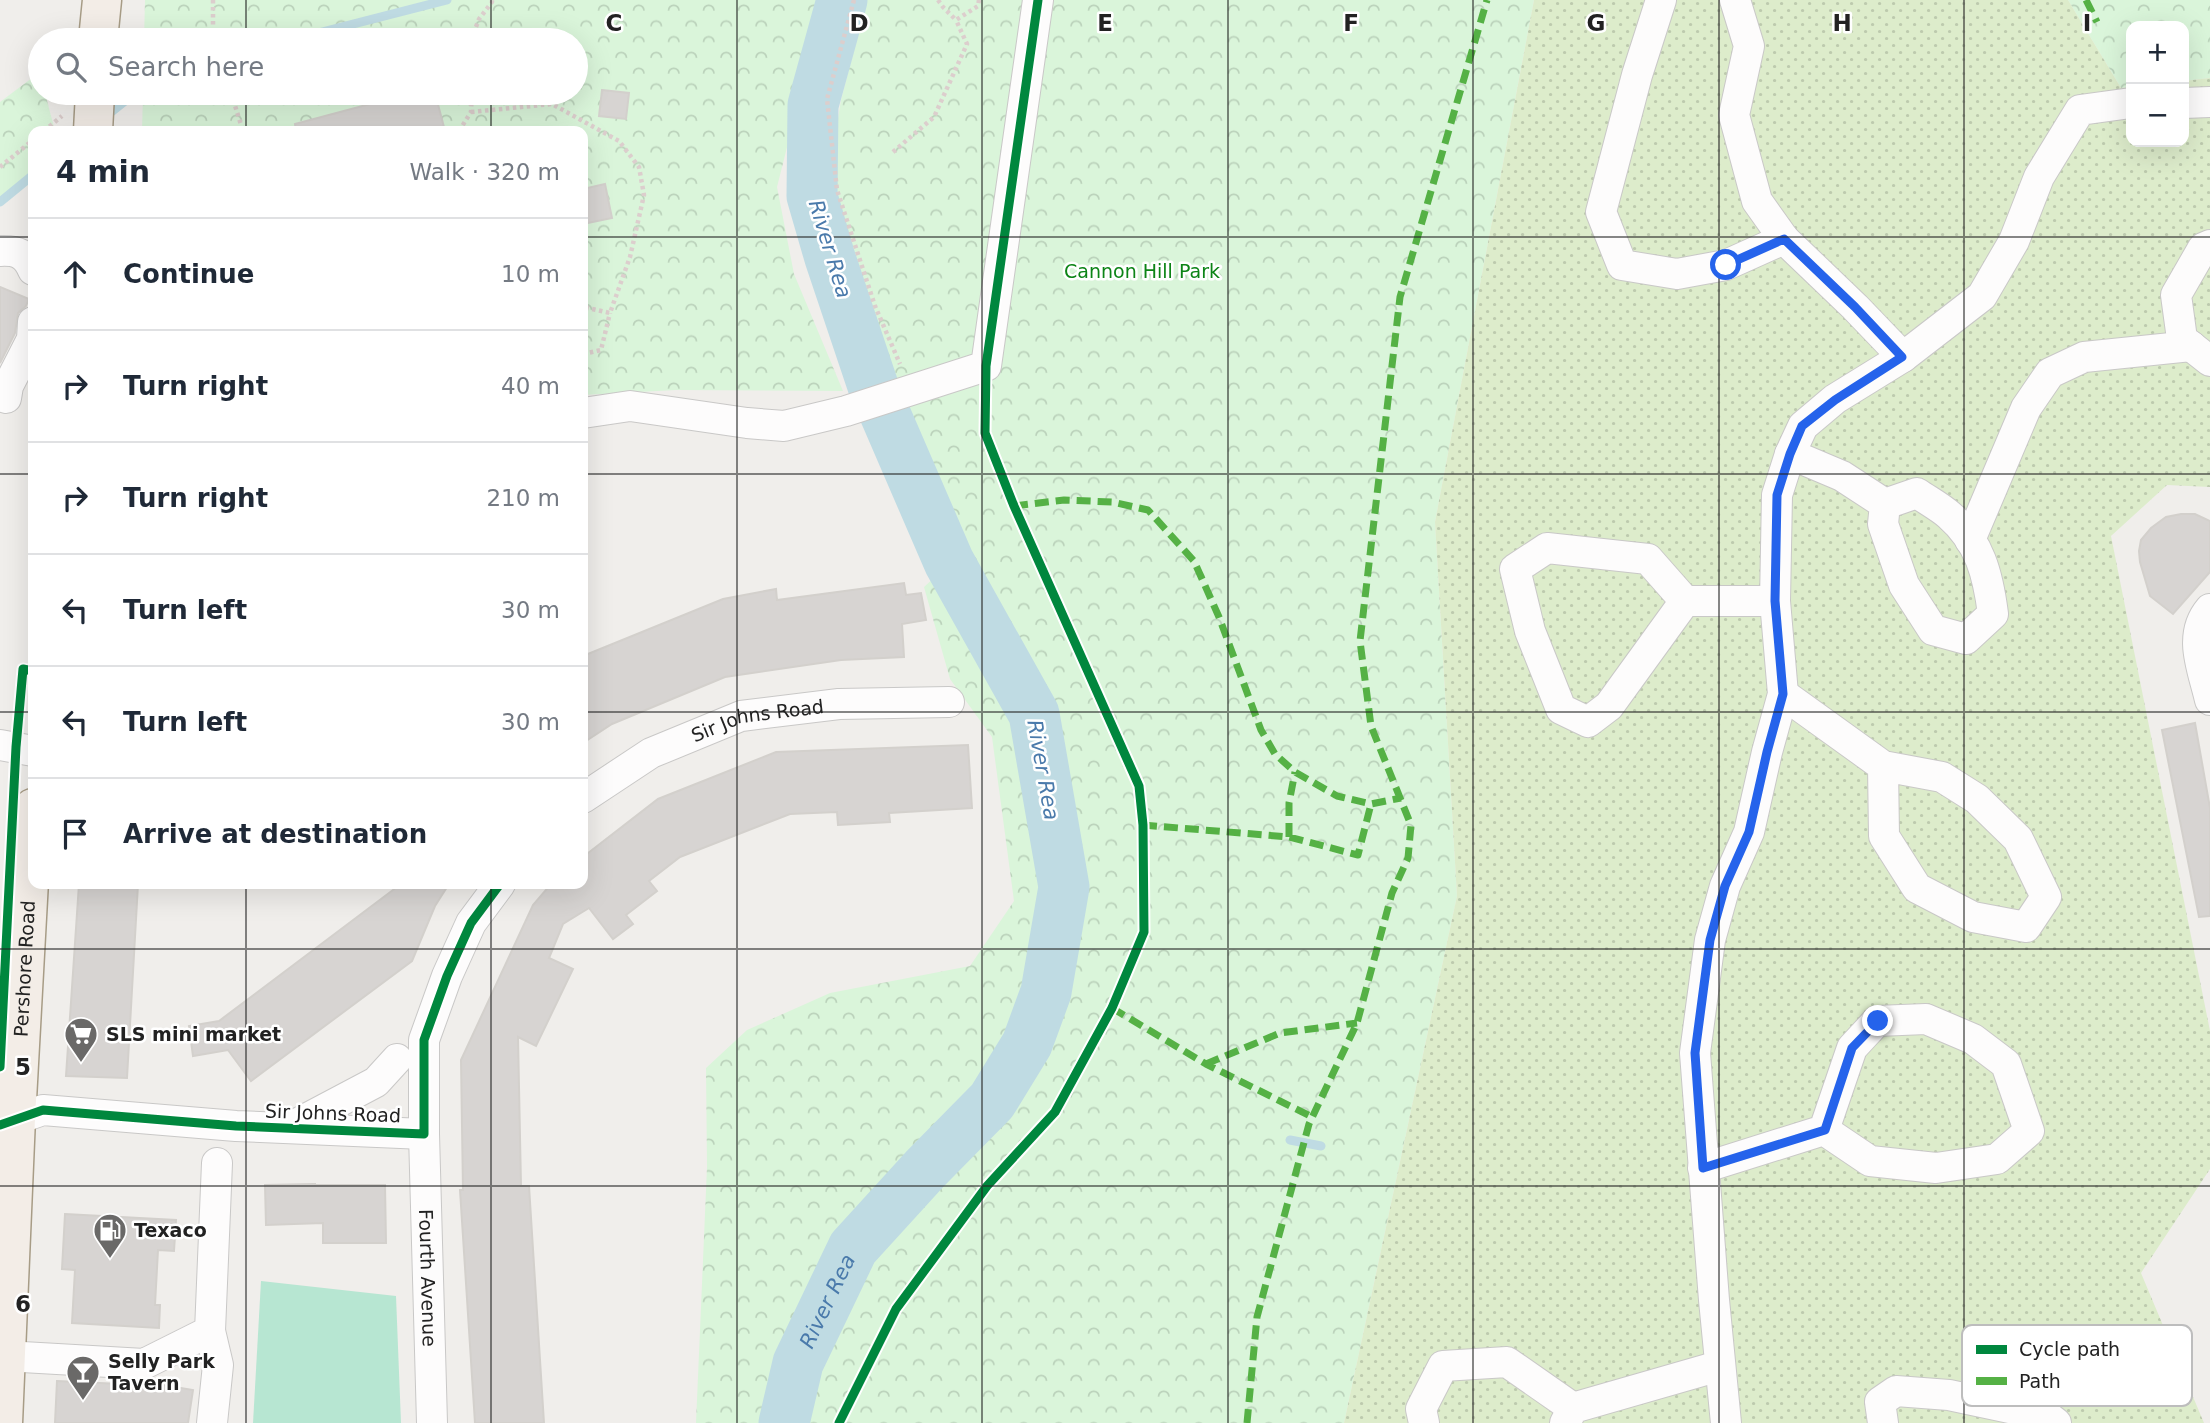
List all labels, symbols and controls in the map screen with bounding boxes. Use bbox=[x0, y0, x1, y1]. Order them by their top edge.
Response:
text: C bbox=[606, 10, 622, 36]
text: D bbox=[849, 10, 869, 36]
text: E bbox=[1097, 10, 1113, 36]
text: F bbox=[1343, 10, 1359, 36]
text: G bbox=[1587, 10, 1605, 36]
text: H bbox=[1832, 10, 1852, 36]
text: I bbox=[2083, 10, 2091, 36]
map controls bbox=[2126, 21, 2189, 147]
button: + bbox=[2126, 21, 2189, 84]
search box bbox=[28, 28, 588, 105]
icon: search bbox=[52, 48, 90, 86]
text: Search here bbox=[108, 52, 264, 82]
button: − bbox=[2126, 84, 2189, 147]
text: 4 min bbox=[56, 154, 150, 189]
text: Walk · 320 m bbox=[409, 159, 560, 185]
water label: River Rea bbox=[804, 197, 856, 301]
route start bbox=[1710, 249, 1741, 280]
icon: ahead bbox=[56, 255, 94, 293]
text: Continue bbox=[123, 259, 254, 289]
park label: Cannon Hill Park bbox=[1064, 260, 1220, 282]
text: 10 m bbox=[501, 261, 560, 287]
icon: right bbox=[56, 367, 94, 405]
text: Turn right bbox=[123, 371, 268, 401]
text: 40 m bbox=[501, 373, 560, 399]
icon: right bbox=[56, 479, 94, 517]
text: Turn right bbox=[123, 483, 268, 513]
text: 210 m bbox=[486, 485, 560, 511]
icon: left bbox=[56, 591, 94, 629]
text: Turn left bbox=[123, 595, 247, 625]
text: 30 m bbox=[501, 597, 560, 623]
street label: Sir Johns Road bbox=[688, 695, 825, 746]
icon: left bbox=[56, 703, 94, 741]
text: Turn left bbox=[123, 707, 247, 737]
text: 30 m bbox=[501, 709, 560, 735]
water label: River Rea bbox=[1022, 718, 1064, 822]
icon: arrive bbox=[56, 815, 94, 853]
text: Arrive at destination bbox=[123, 819, 427, 849]
street label: Pershore Road bbox=[9, 900, 39, 1037]
route end bbox=[1862, 1005, 1893, 1036]
supermarket icon: SLS mini market bbox=[62, 1015, 100, 1064]
place label: SLS mini market bbox=[106, 1023, 281, 1045]
text: 5 bbox=[15, 1054, 31, 1080]
street label: Sir Johns Road bbox=[265, 1100, 401, 1126]
street label: Fourth Avenue bbox=[415, 1209, 441, 1347]
fuel station icon: Texaco bbox=[91, 1211, 129, 1260]
place label: Texaco bbox=[134, 1219, 207, 1241]
water label: River Rea bbox=[795, 1250, 860, 1352]
text: 6 bbox=[15, 1291, 31, 1317]
legend bbox=[1962, 1325, 2192, 1406]
text: Cycle path bbox=[2019, 1338, 2120, 1360]
place label: Selly Park Tavern bbox=[108, 1350, 215, 1394]
bar icon: Selly Park Tavern bbox=[64, 1353, 102, 1402]
text: Path bbox=[2019, 1370, 2061, 1392]

